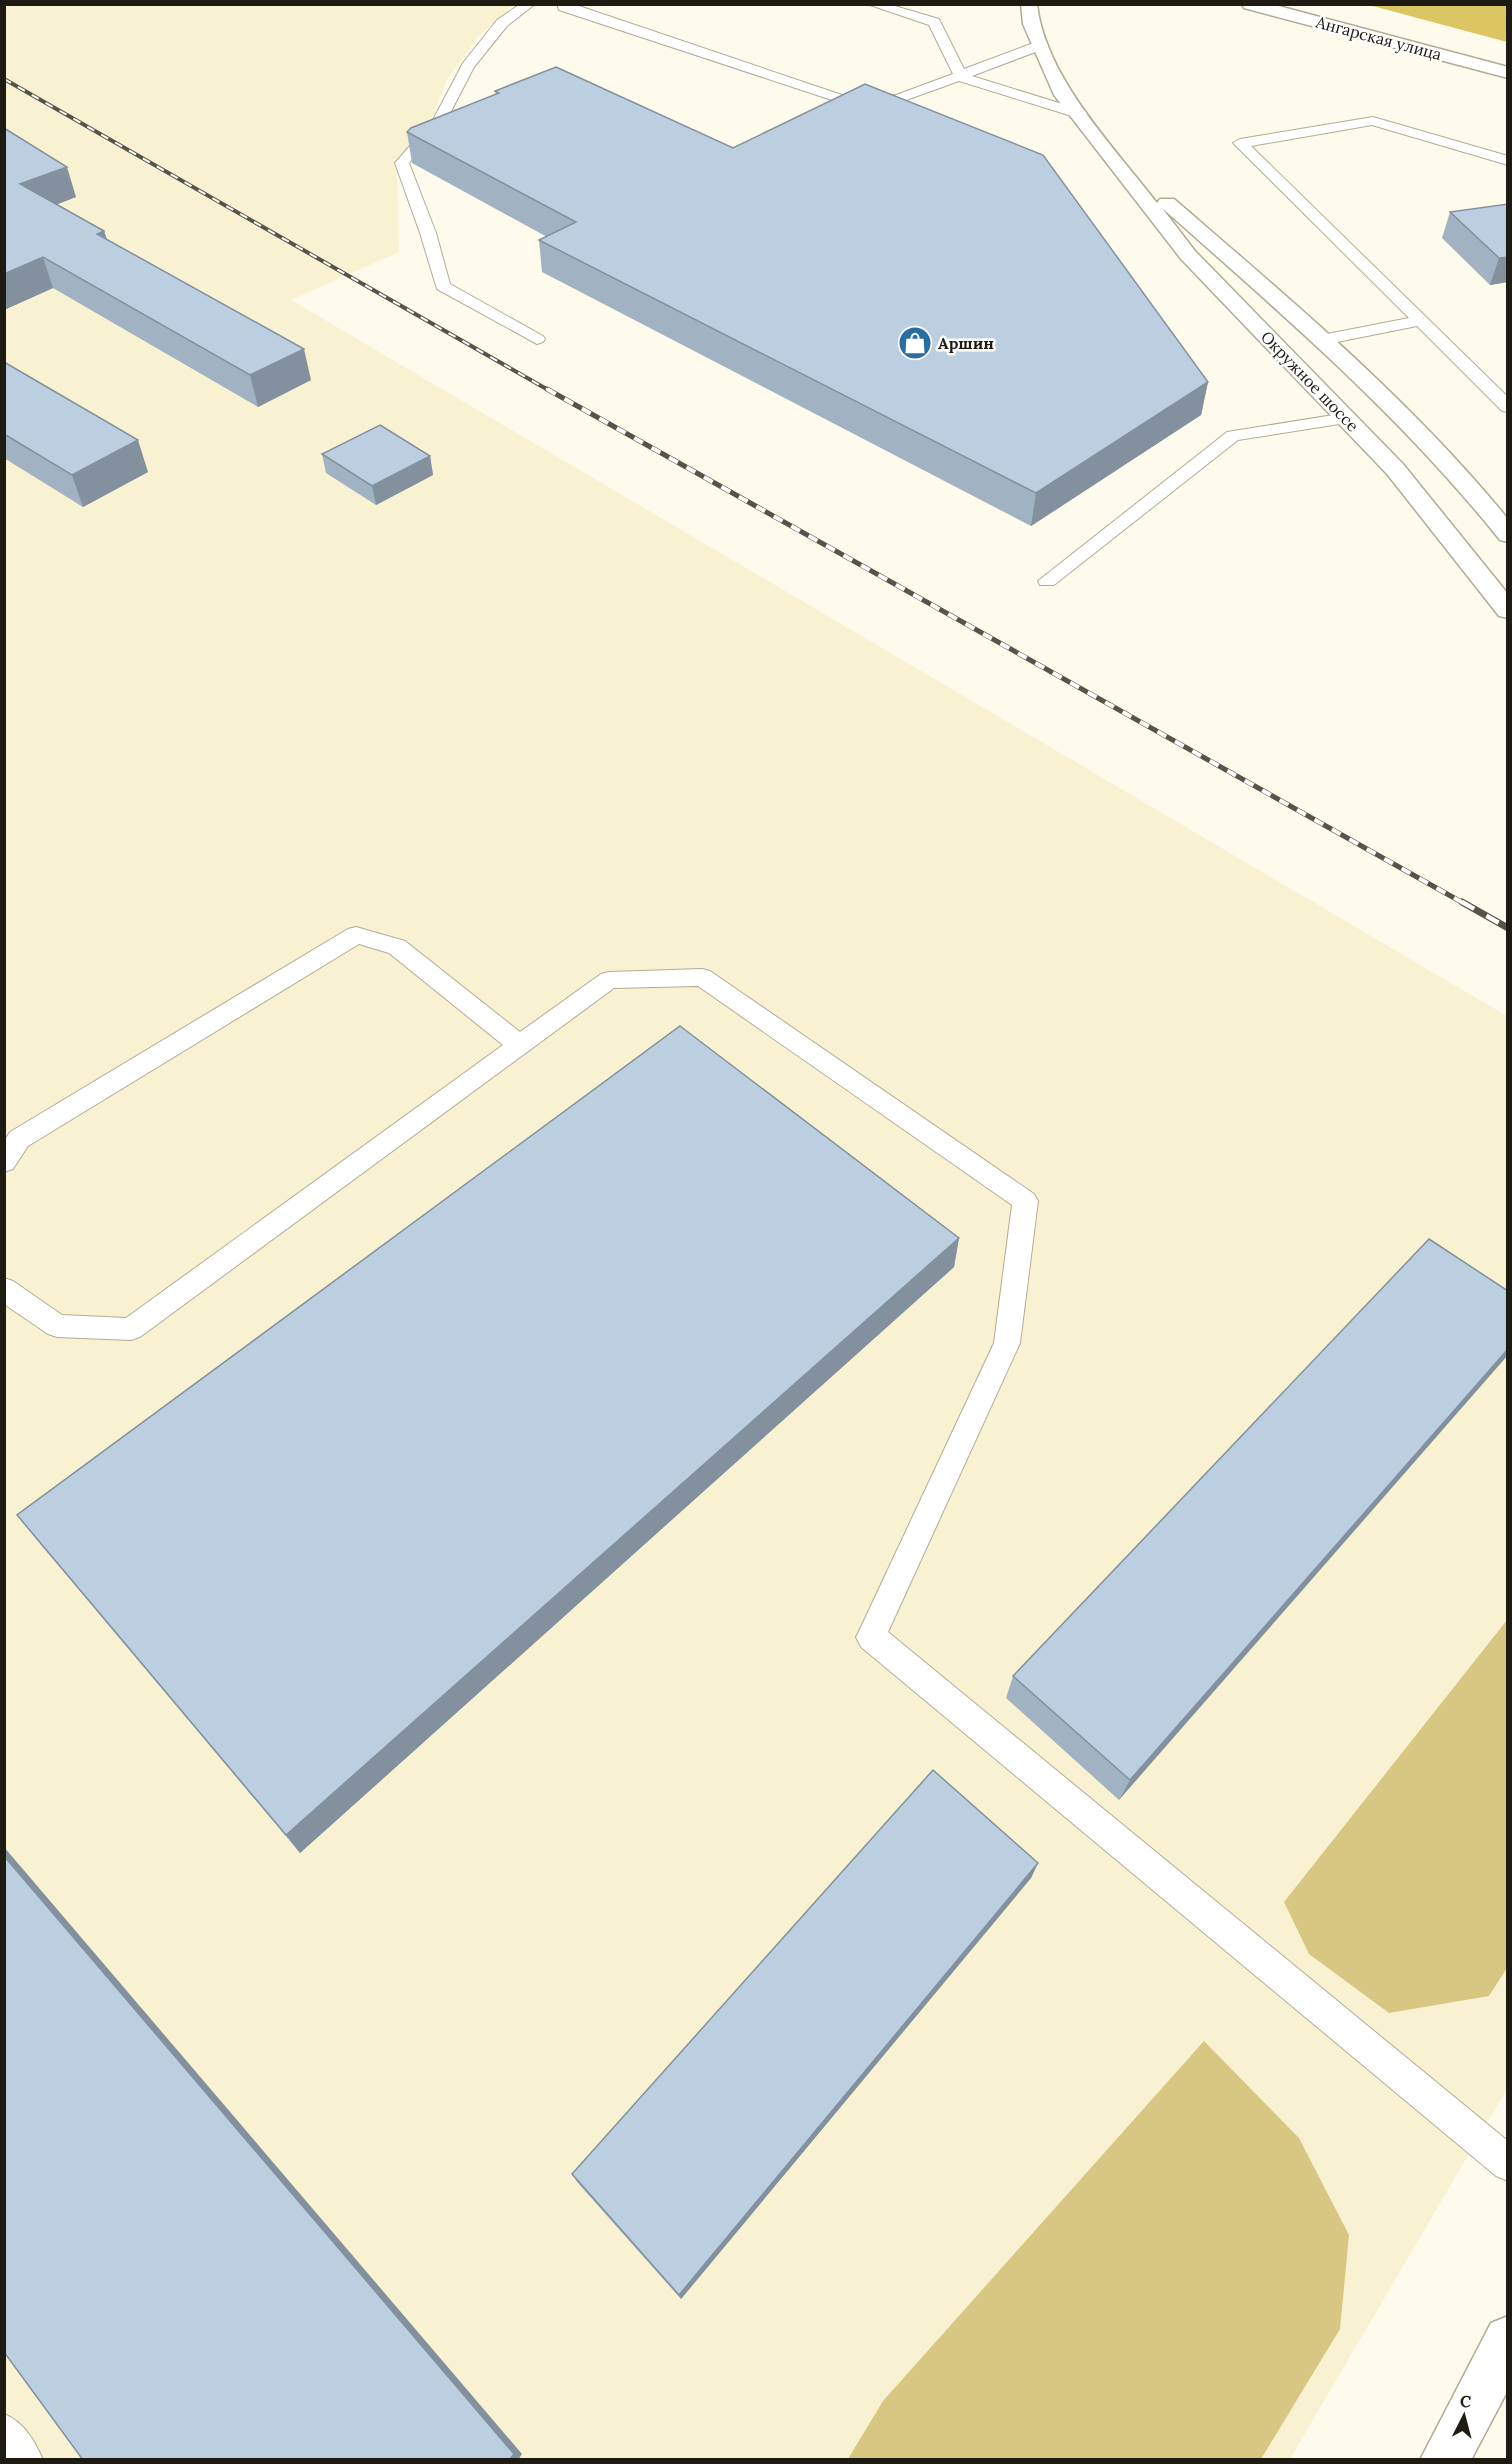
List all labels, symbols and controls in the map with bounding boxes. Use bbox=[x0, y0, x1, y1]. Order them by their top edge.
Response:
street label: Ангарская улица bbox=[1313, 11, 1444, 64]
shop icon: Аршин bbox=[897, 325, 933, 361]
street label: Окружное шоссе bbox=[1257, 327, 1363, 436]
place label: Аршин bbox=[938, 333, 994, 353]
north arrow bbox=[1434, 2386, 1494, 2446]
text: С bbox=[1459, 2391, 1472, 2412]

